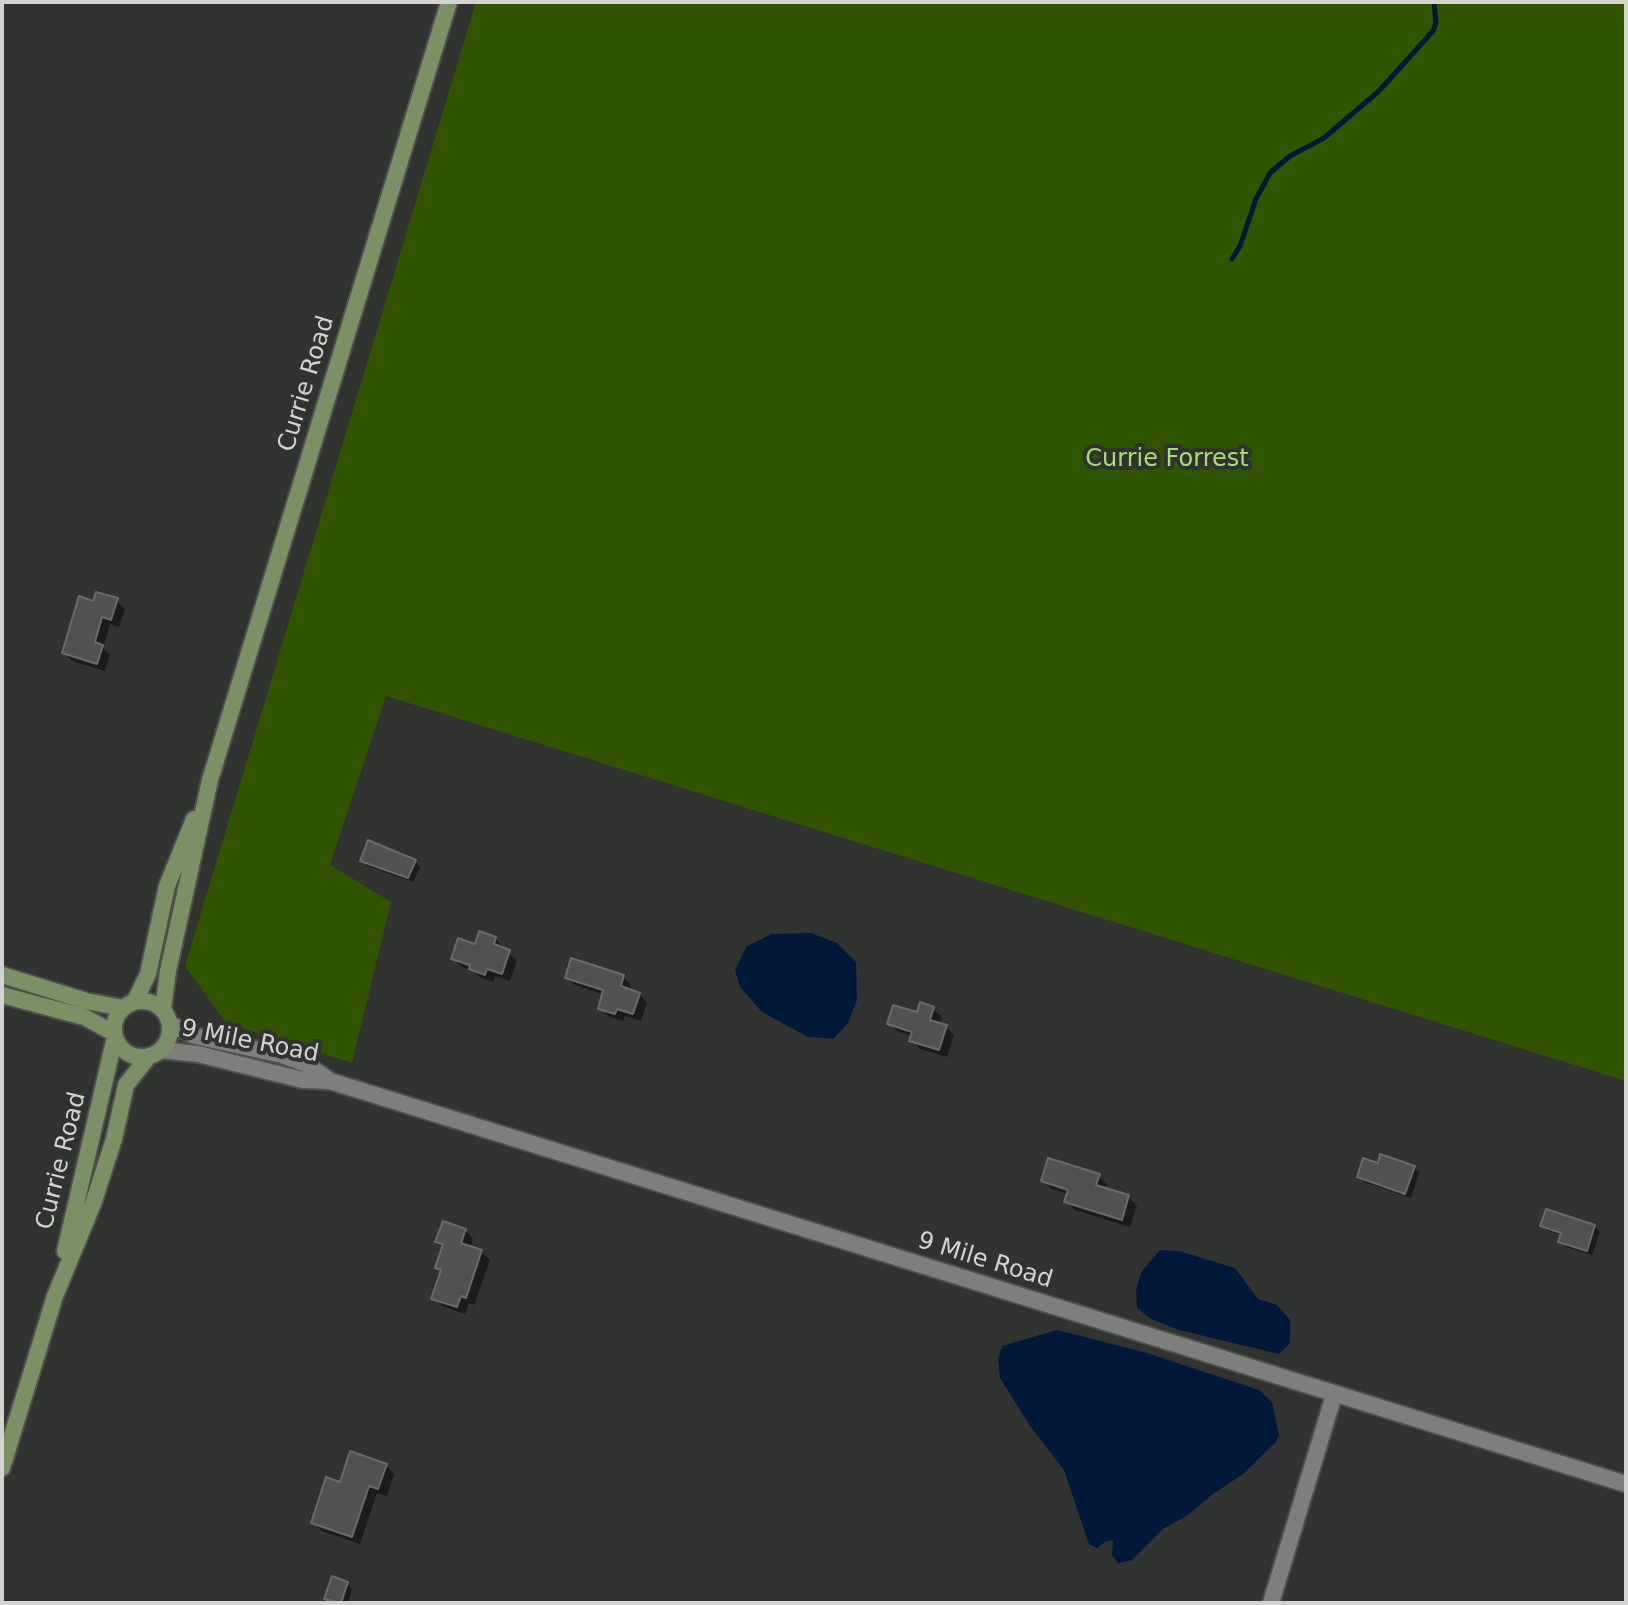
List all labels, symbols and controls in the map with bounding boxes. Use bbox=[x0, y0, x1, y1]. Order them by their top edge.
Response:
street label: Currie Road bbox=[273, 313, 341, 455]
park label: Currie Forrest bbox=[1085, 446, 1249, 474]
street label: 9 Mile Road bbox=[179, 1015, 321, 1069]
street label: Currie Road bbox=[31, 1089, 93, 1233]
street label: 9 Mile Road bbox=[914, 1227, 1056, 1295]

